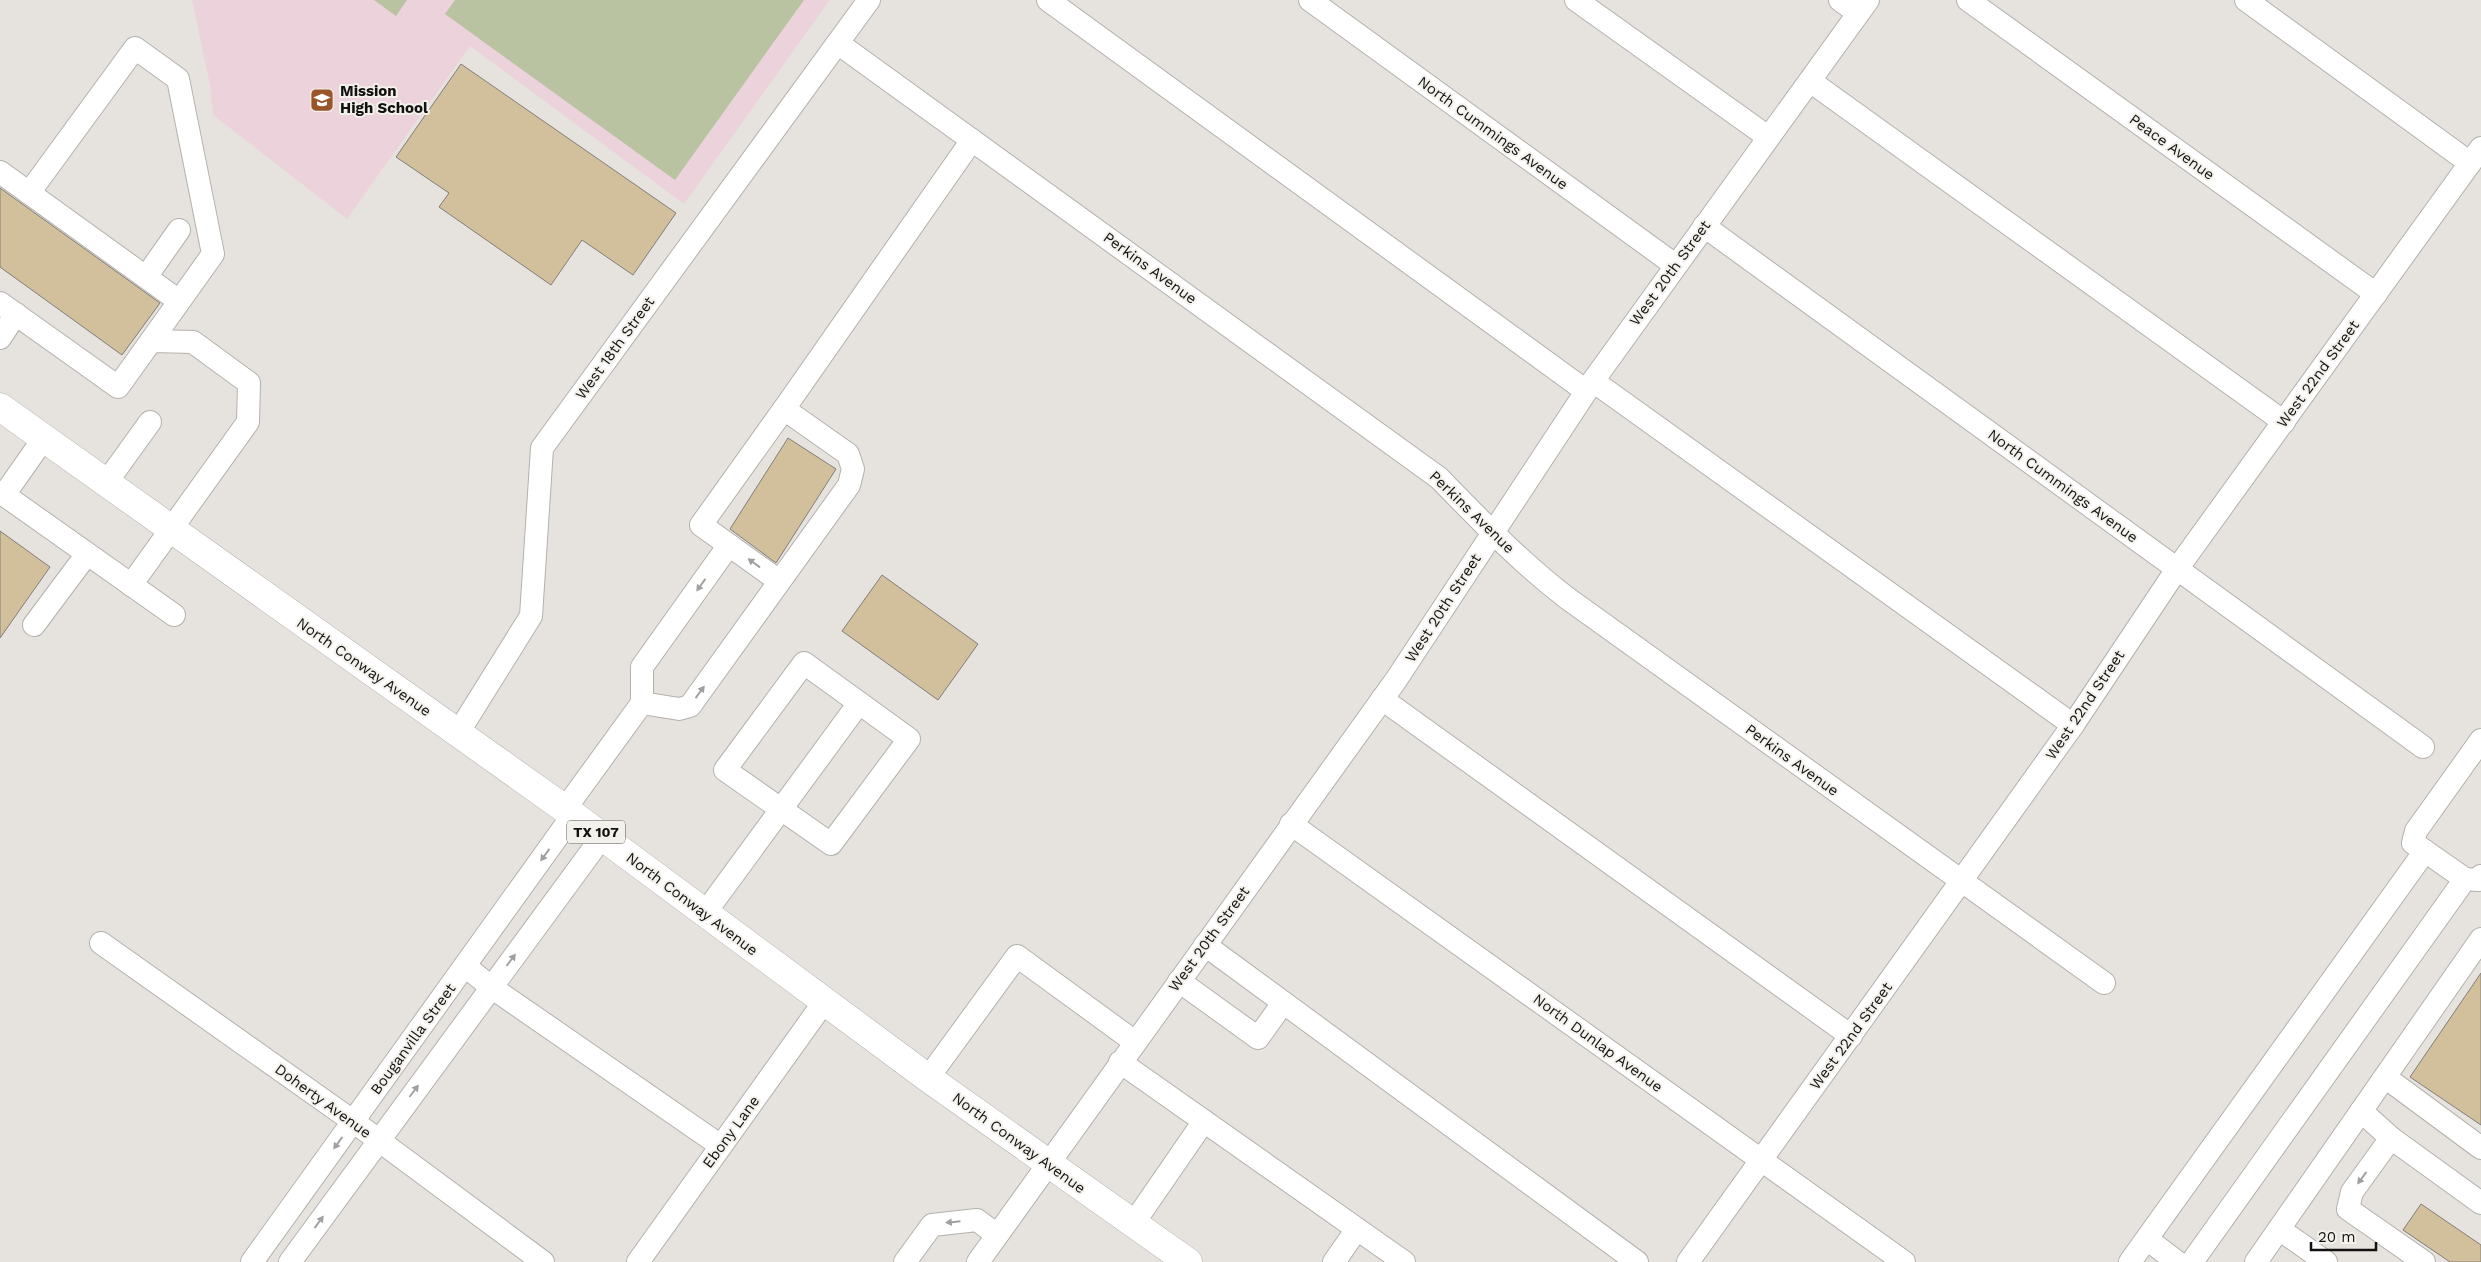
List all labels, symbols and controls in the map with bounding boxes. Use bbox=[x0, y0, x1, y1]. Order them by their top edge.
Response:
street label: North Cummings Avenue bbox=[1414, 72, 1572, 194]
place label: Mission High School bbox=[340, 82, 428, 117]
school or university icon: Mission High School bbox=[309, 87, 335, 113]
street label: Peace Avenue bbox=[2126, 110, 2218, 184]
street label: West 20th Street bbox=[1626, 216, 1715, 329]
street label: Perkins Avenue bbox=[1100, 228, 1200, 308]
street label: West 18th Street bbox=[572, 293, 659, 403]
street label: West 22nd Street bbox=[2273, 316, 2363, 431]
street label: North Cummings Avenue bbox=[1984, 425, 2142, 547]
street label: Perkins Avenue bbox=[1426, 467, 1518, 557]
street label: West 20th Street bbox=[1401, 550, 1485, 666]
one-way arrow bbox=[747, 558, 761, 568]
one-way arrow bbox=[696, 578, 706, 592]
street label: North Conway Avenue bbox=[293, 614, 435, 720]
street label: West 22nd Street bbox=[2042, 646, 2129, 763]
one-way arrow bbox=[695, 685, 705, 698]
street label: Perkins Avenue bbox=[1742, 720, 1842, 800]
road number: TX 107 bbox=[567, 820, 625, 844]
one-way arrow bbox=[540, 848, 550, 862]
street label: North Conway Avenue bbox=[623, 849, 761, 959]
street label: West 20th Street bbox=[1165, 882, 1254, 995]
one-way arrow bbox=[506, 953, 516, 967]
street label: West 22nd Street bbox=[1806, 978, 1896, 1093]
street label: Bouganvilla Street bbox=[367, 979, 460, 1098]
street label: North Dunlap Avenue bbox=[1530, 990, 1666, 1096]
street label: Doherty Avenue bbox=[271, 1060, 375, 1142]
one-way arrow bbox=[409, 1084, 419, 1098]
street label: North Conway Avenue bbox=[949, 1089, 1089, 1197]
street label: Ebony Lane bbox=[699, 1092, 763, 1172]
one-way arrow bbox=[333, 1137, 343, 1150]
one-way arrow bbox=[2357, 1171, 2368, 1184]
one-way arrow bbox=[314, 1215, 324, 1229]
one-way arrow bbox=[945, 1219, 961, 1227]
scale bar bbox=[2311, 1220, 2376, 1252]
text: 20 m bbox=[2318, 1228, 2356, 1246]

